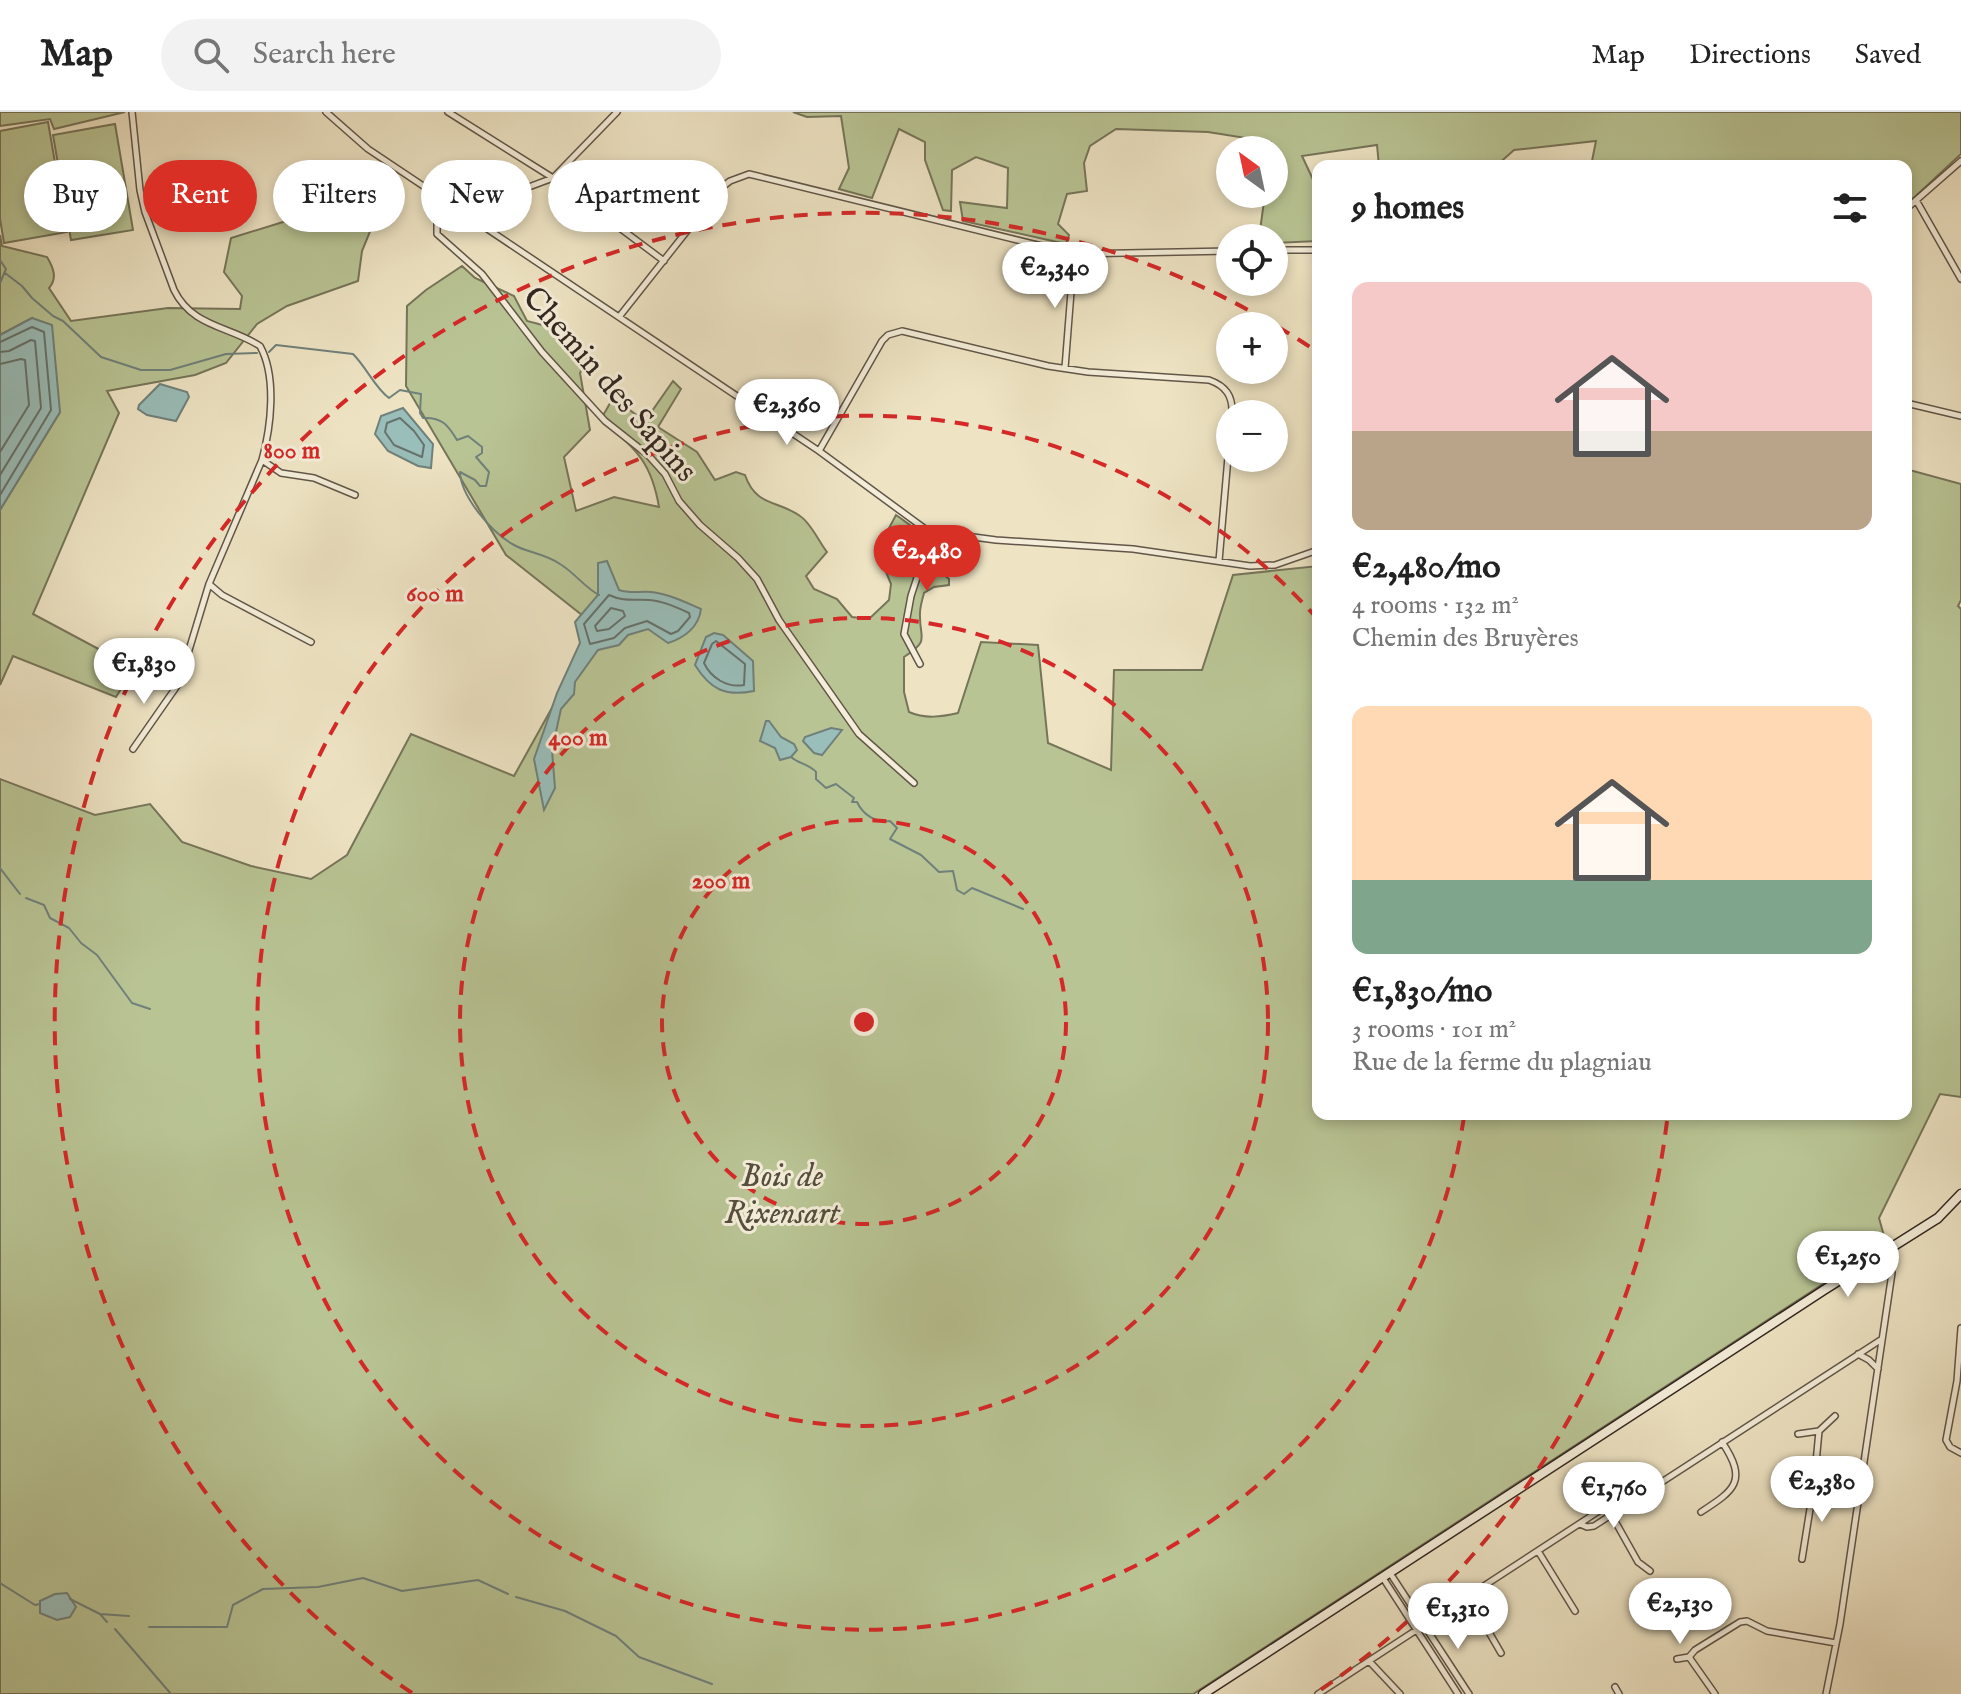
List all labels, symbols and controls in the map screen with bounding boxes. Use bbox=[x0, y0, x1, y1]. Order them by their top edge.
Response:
search box bbox=[161, 19, 721, 91]
text: Map bbox=[40, 31, 113, 79]
icon: search bbox=[189, 33, 233, 77]
text: Search here bbox=[253, 36, 396, 74]
text: Map bbox=[1591, 38, 1645, 73]
text: Directions bbox=[1689, 38, 1811, 73]
text: Saved bbox=[1855, 38, 1921, 73]
north arrow bbox=[1216, 136, 1288, 208]
map controls bbox=[1216, 136, 1288, 472]
chip: Buy bbox=[24, 160, 127, 232]
chip: Rent bbox=[143, 160, 257, 232]
chip: Filters bbox=[273, 160, 405, 232]
chip: New bbox=[421, 160, 532, 232]
chip: Apartment bbox=[548, 160, 728, 232]
icon: filters bbox=[1828, 186, 1872, 230]
text: 9 homes bbox=[1352, 187, 1464, 230]
button: locate bbox=[1216, 224, 1288, 296]
pin: €2,340 bbox=[990, 242, 1120, 310]
text: €2,340 bbox=[1020, 251, 1090, 284]
street label: Chemin des Sapins bbox=[513, 279, 705, 491]
button: + bbox=[1216, 312, 1288, 384]
icon: home bbox=[1540, 334, 1684, 478]
pin: €2,360 bbox=[722, 379, 852, 447]
text: €2,360 bbox=[753, 388, 821, 421]
button: − bbox=[1216, 400, 1288, 472]
text: 800 m bbox=[264, 436, 321, 467]
pin: €2,480 bbox=[862, 525, 992, 593]
text: €2,480 bbox=[892, 534, 962, 567]
text: €2,480/mo bbox=[1352, 546, 1500, 589]
text: 600 m bbox=[406, 579, 464, 610]
text: 4 rooms · 132 m² bbox=[1352, 589, 1519, 622]
text: Chemin des Bruyères bbox=[1352, 622, 1579, 655]
pin: €1,830 bbox=[79, 638, 209, 706]
text: €1,830 bbox=[112, 647, 176, 680]
text: 400 m bbox=[548, 723, 608, 754]
icon: home bbox=[1540, 758, 1684, 902]
text: 200 m bbox=[692, 866, 751, 897]
text: €1,830/mo bbox=[1352, 970, 1492, 1013]
centre of rings bbox=[850, 1008, 878, 1036]
text: 3 rooms · 101 m² bbox=[1352, 1013, 1516, 1046]
text: Rue de la ferme du plagniau bbox=[1352, 1046, 1652, 1079]
park label: Bois de Rixensart bbox=[724, 1157, 841, 1235]
pin: €1,250 bbox=[1783, 1231, 1913, 1299]
text: €1,250 bbox=[1815, 1240, 1881, 1273]
pin: €2,380 bbox=[1757, 1456, 1887, 1524]
pin: €1,760 bbox=[1549, 1462, 1679, 1530]
text: €2,380 bbox=[1788, 1465, 1856, 1498]
text: €1,760 bbox=[1581, 1471, 1647, 1504]
pin: €2,130 bbox=[1615, 1578, 1745, 1646]
pin: €1,310 bbox=[1393, 1583, 1523, 1651]
text: €2,130 bbox=[1647, 1587, 1713, 1620]
text: €1,310 bbox=[1426, 1592, 1490, 1625]

